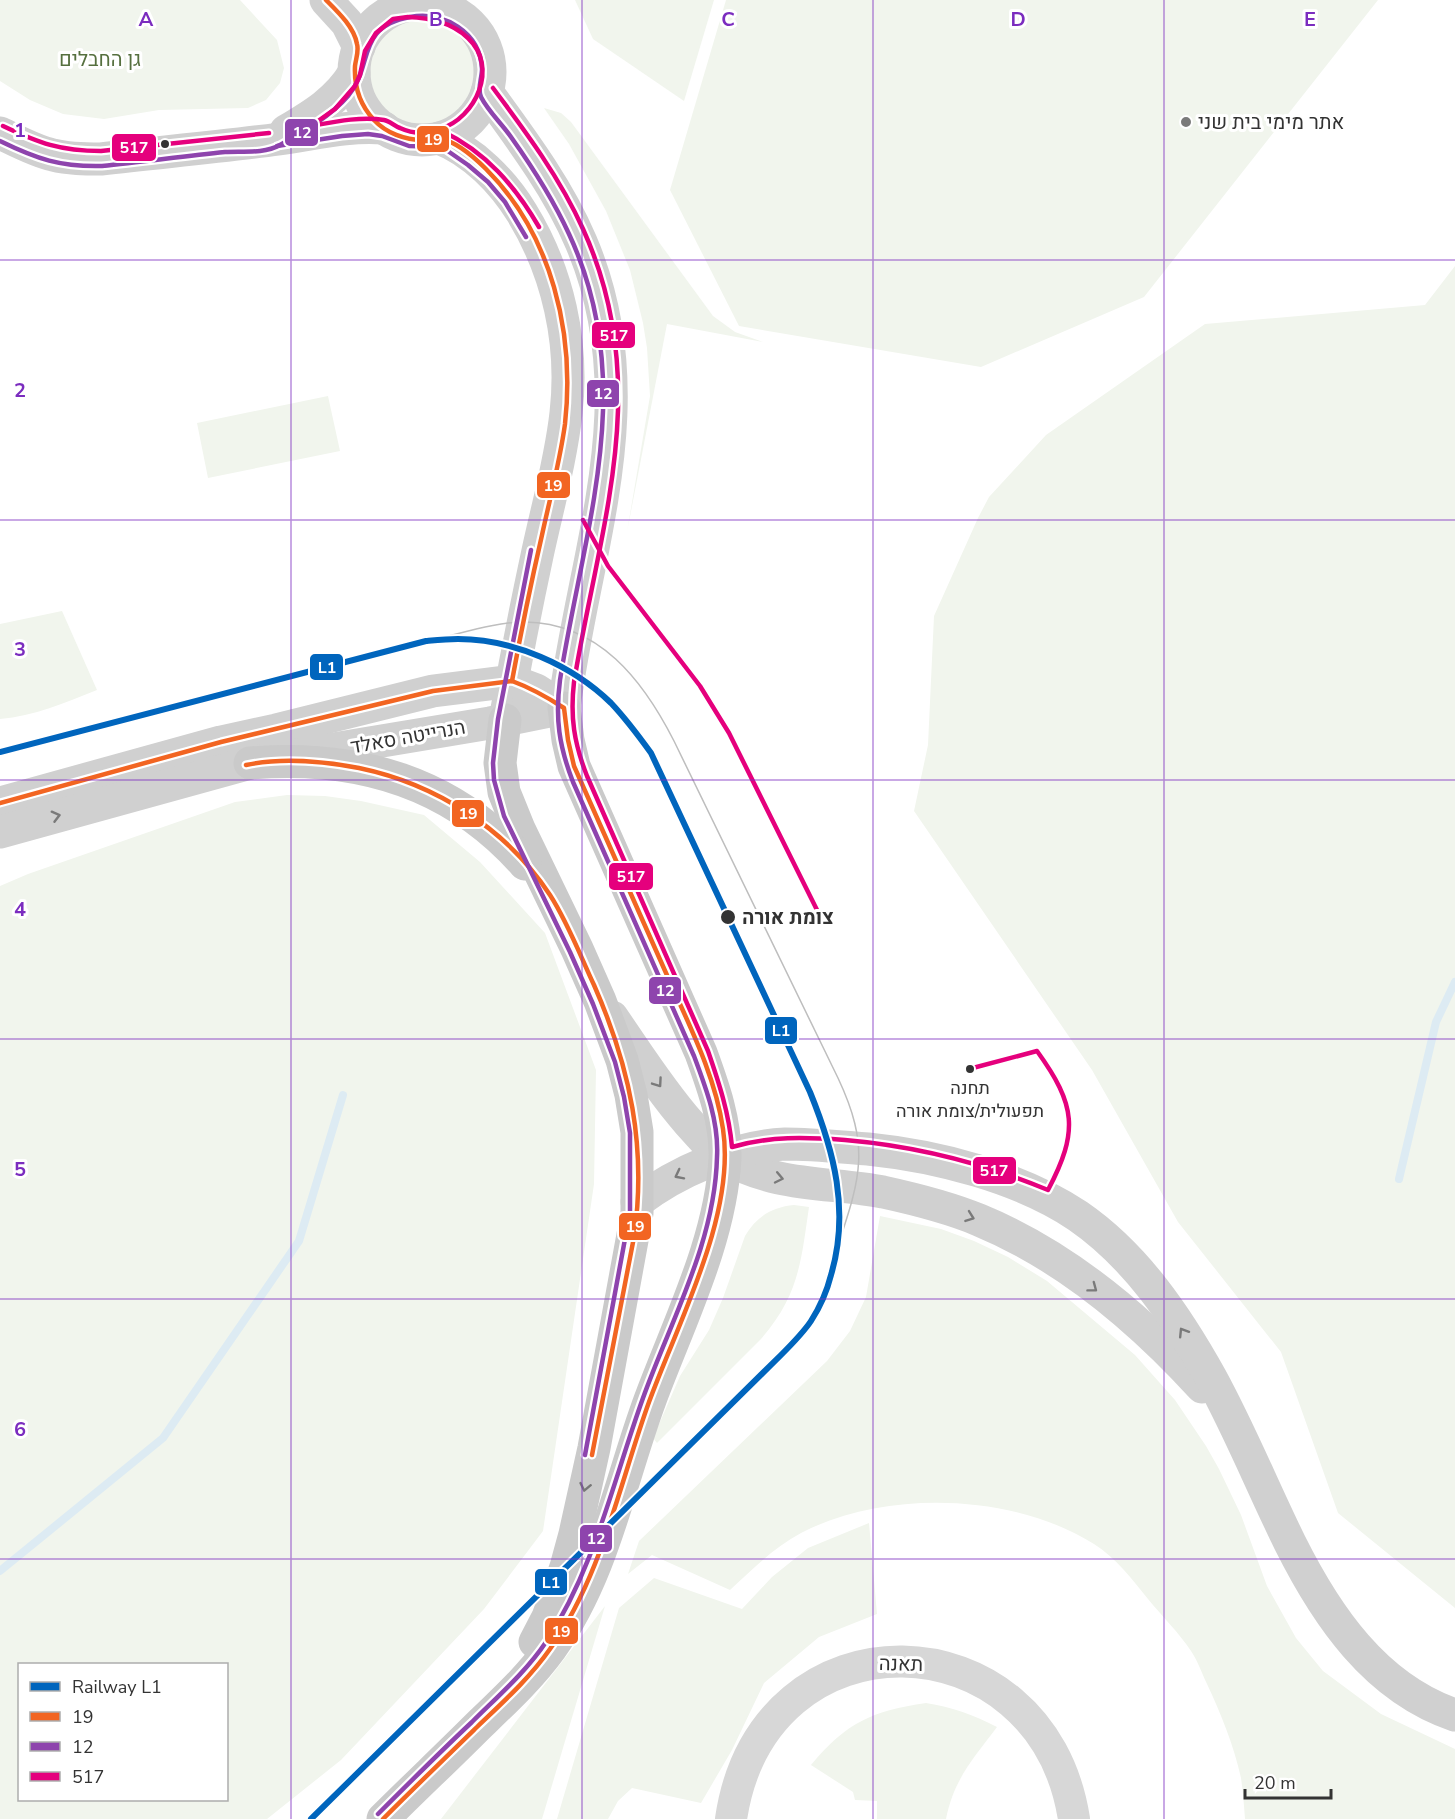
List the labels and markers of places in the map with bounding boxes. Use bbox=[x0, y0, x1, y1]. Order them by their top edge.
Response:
place label: אתר מימי בית שני bbox=[1198, 109, 1344, 136]
marker: אתר מימי בית שני bbox=[1179, 115, 1193, 129]
unlabelled marker bbox=[159, 138, 171, 150]
place label: צומת אורה bbox=[742, 904, 834, 931]
marker: צומת אורה bbox=[719, 908, 737, 926]
marker: תחנה תפעולית/צומת אורה bbox=[964, 1063, 976, 1075]
place label: תחנה תפעולית/צומת אורה bbox=[896, 1076, 1044, 1123]

